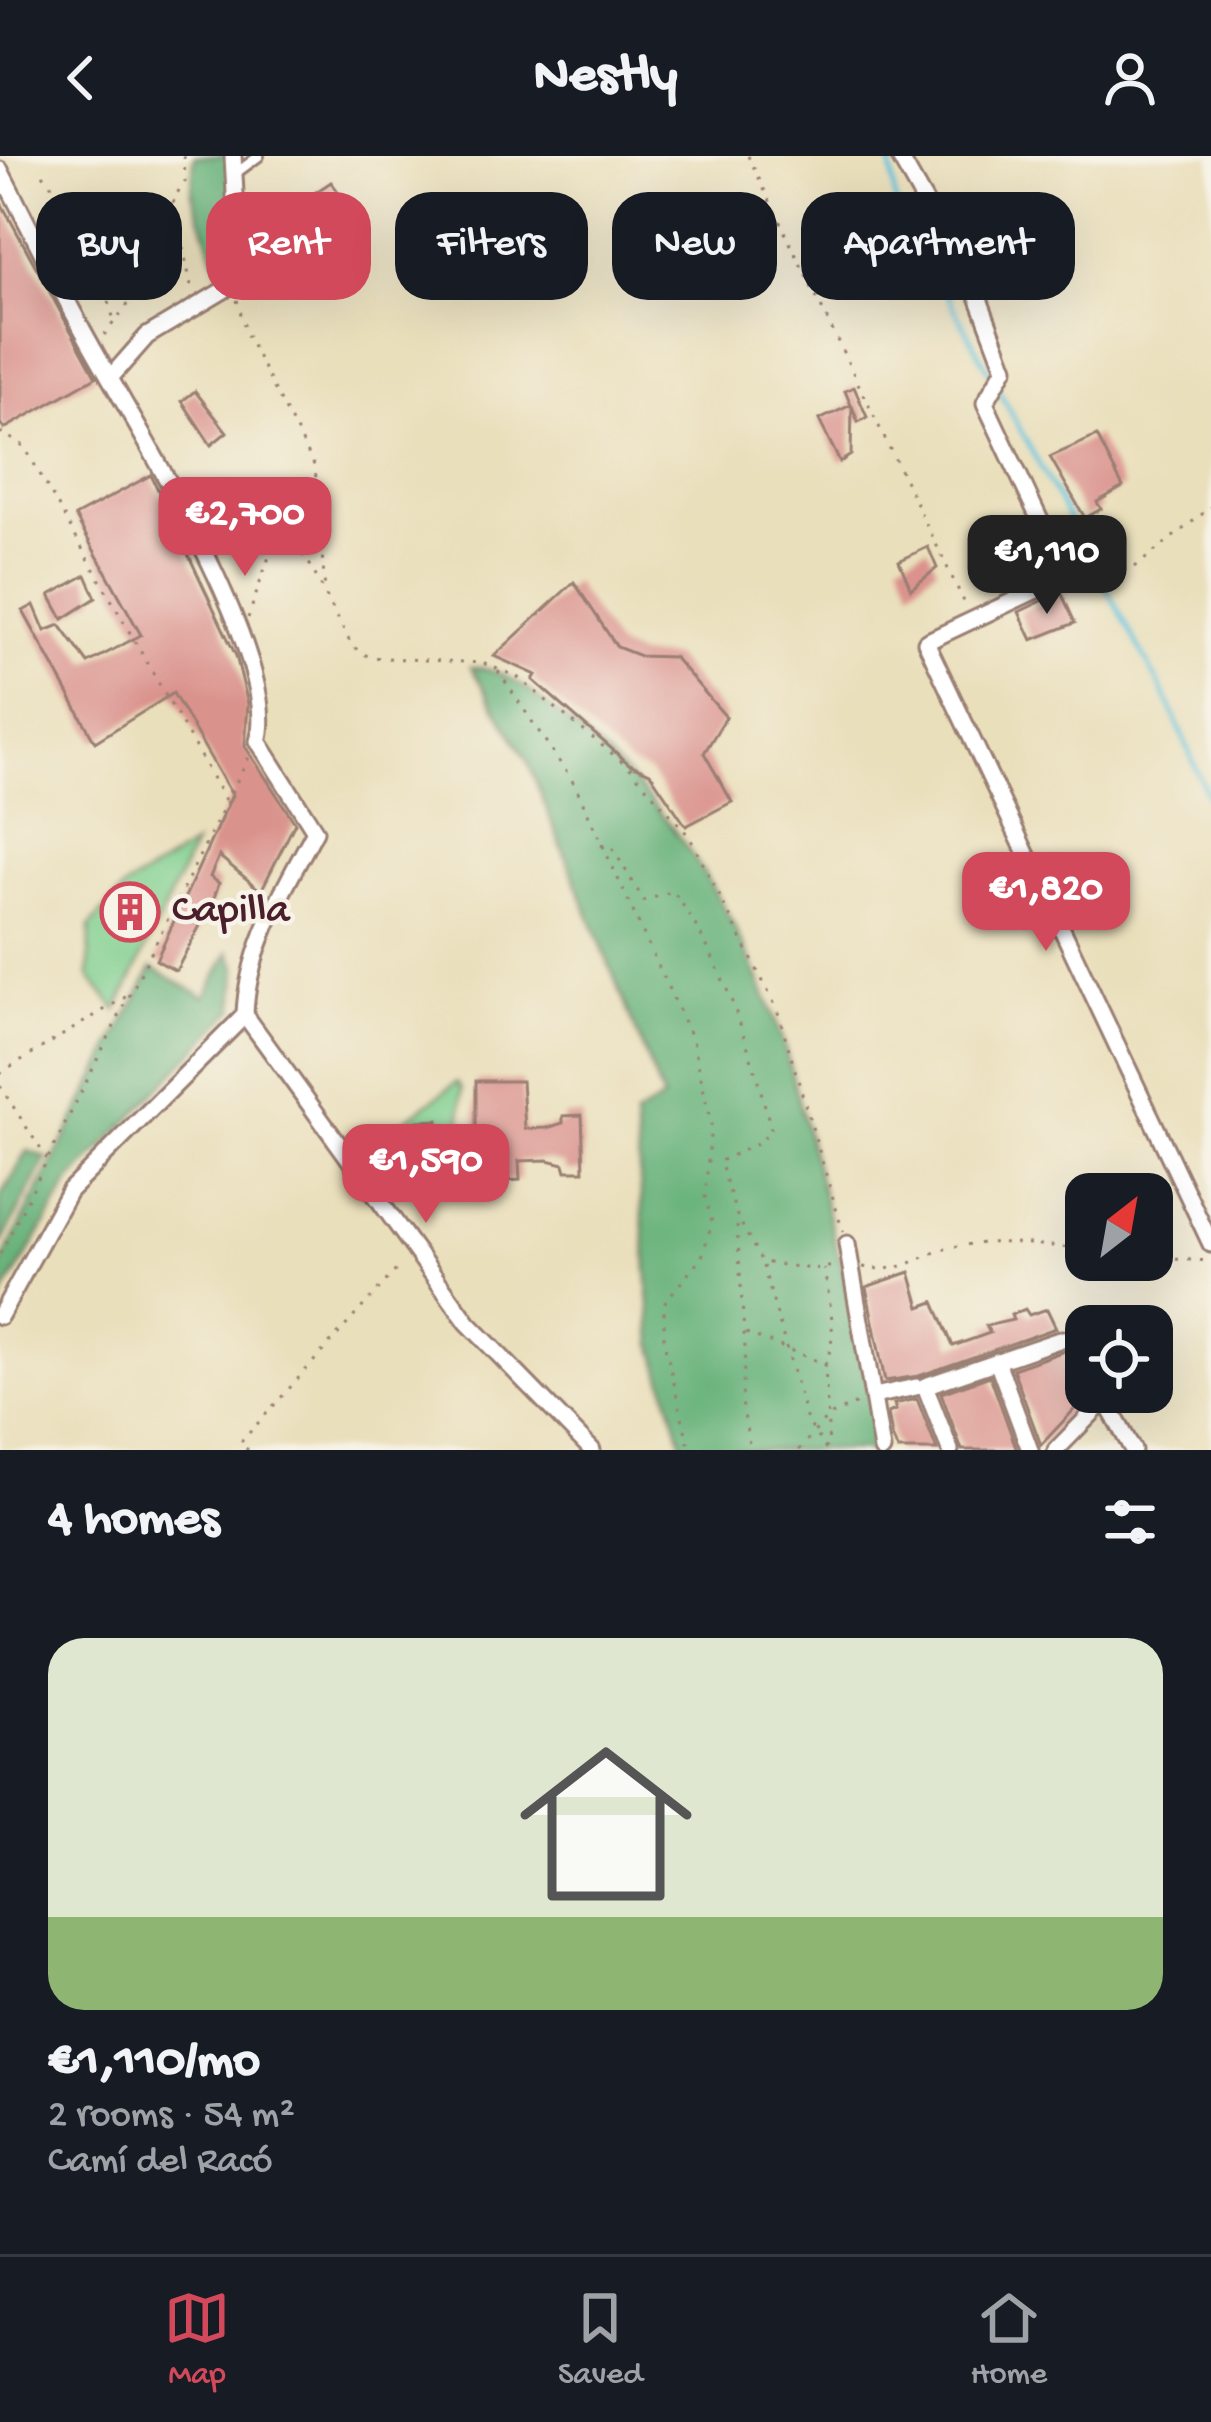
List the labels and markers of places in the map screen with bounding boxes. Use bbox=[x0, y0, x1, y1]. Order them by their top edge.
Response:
pin: €2,700 bbox=[147, 477, 343, 579]
pin: €1,110 bbox=[949, 515, 1145, 617]
pin: €1,820 bbox=[948, 852, 1144, 954]
building icon: Capilla bbox=[99, 881, 161, 943]
place label: Capilla bbox=[172, 888, 291, 937]
pin: €1,590 bbox=[328, 1124, 524, 1226]

